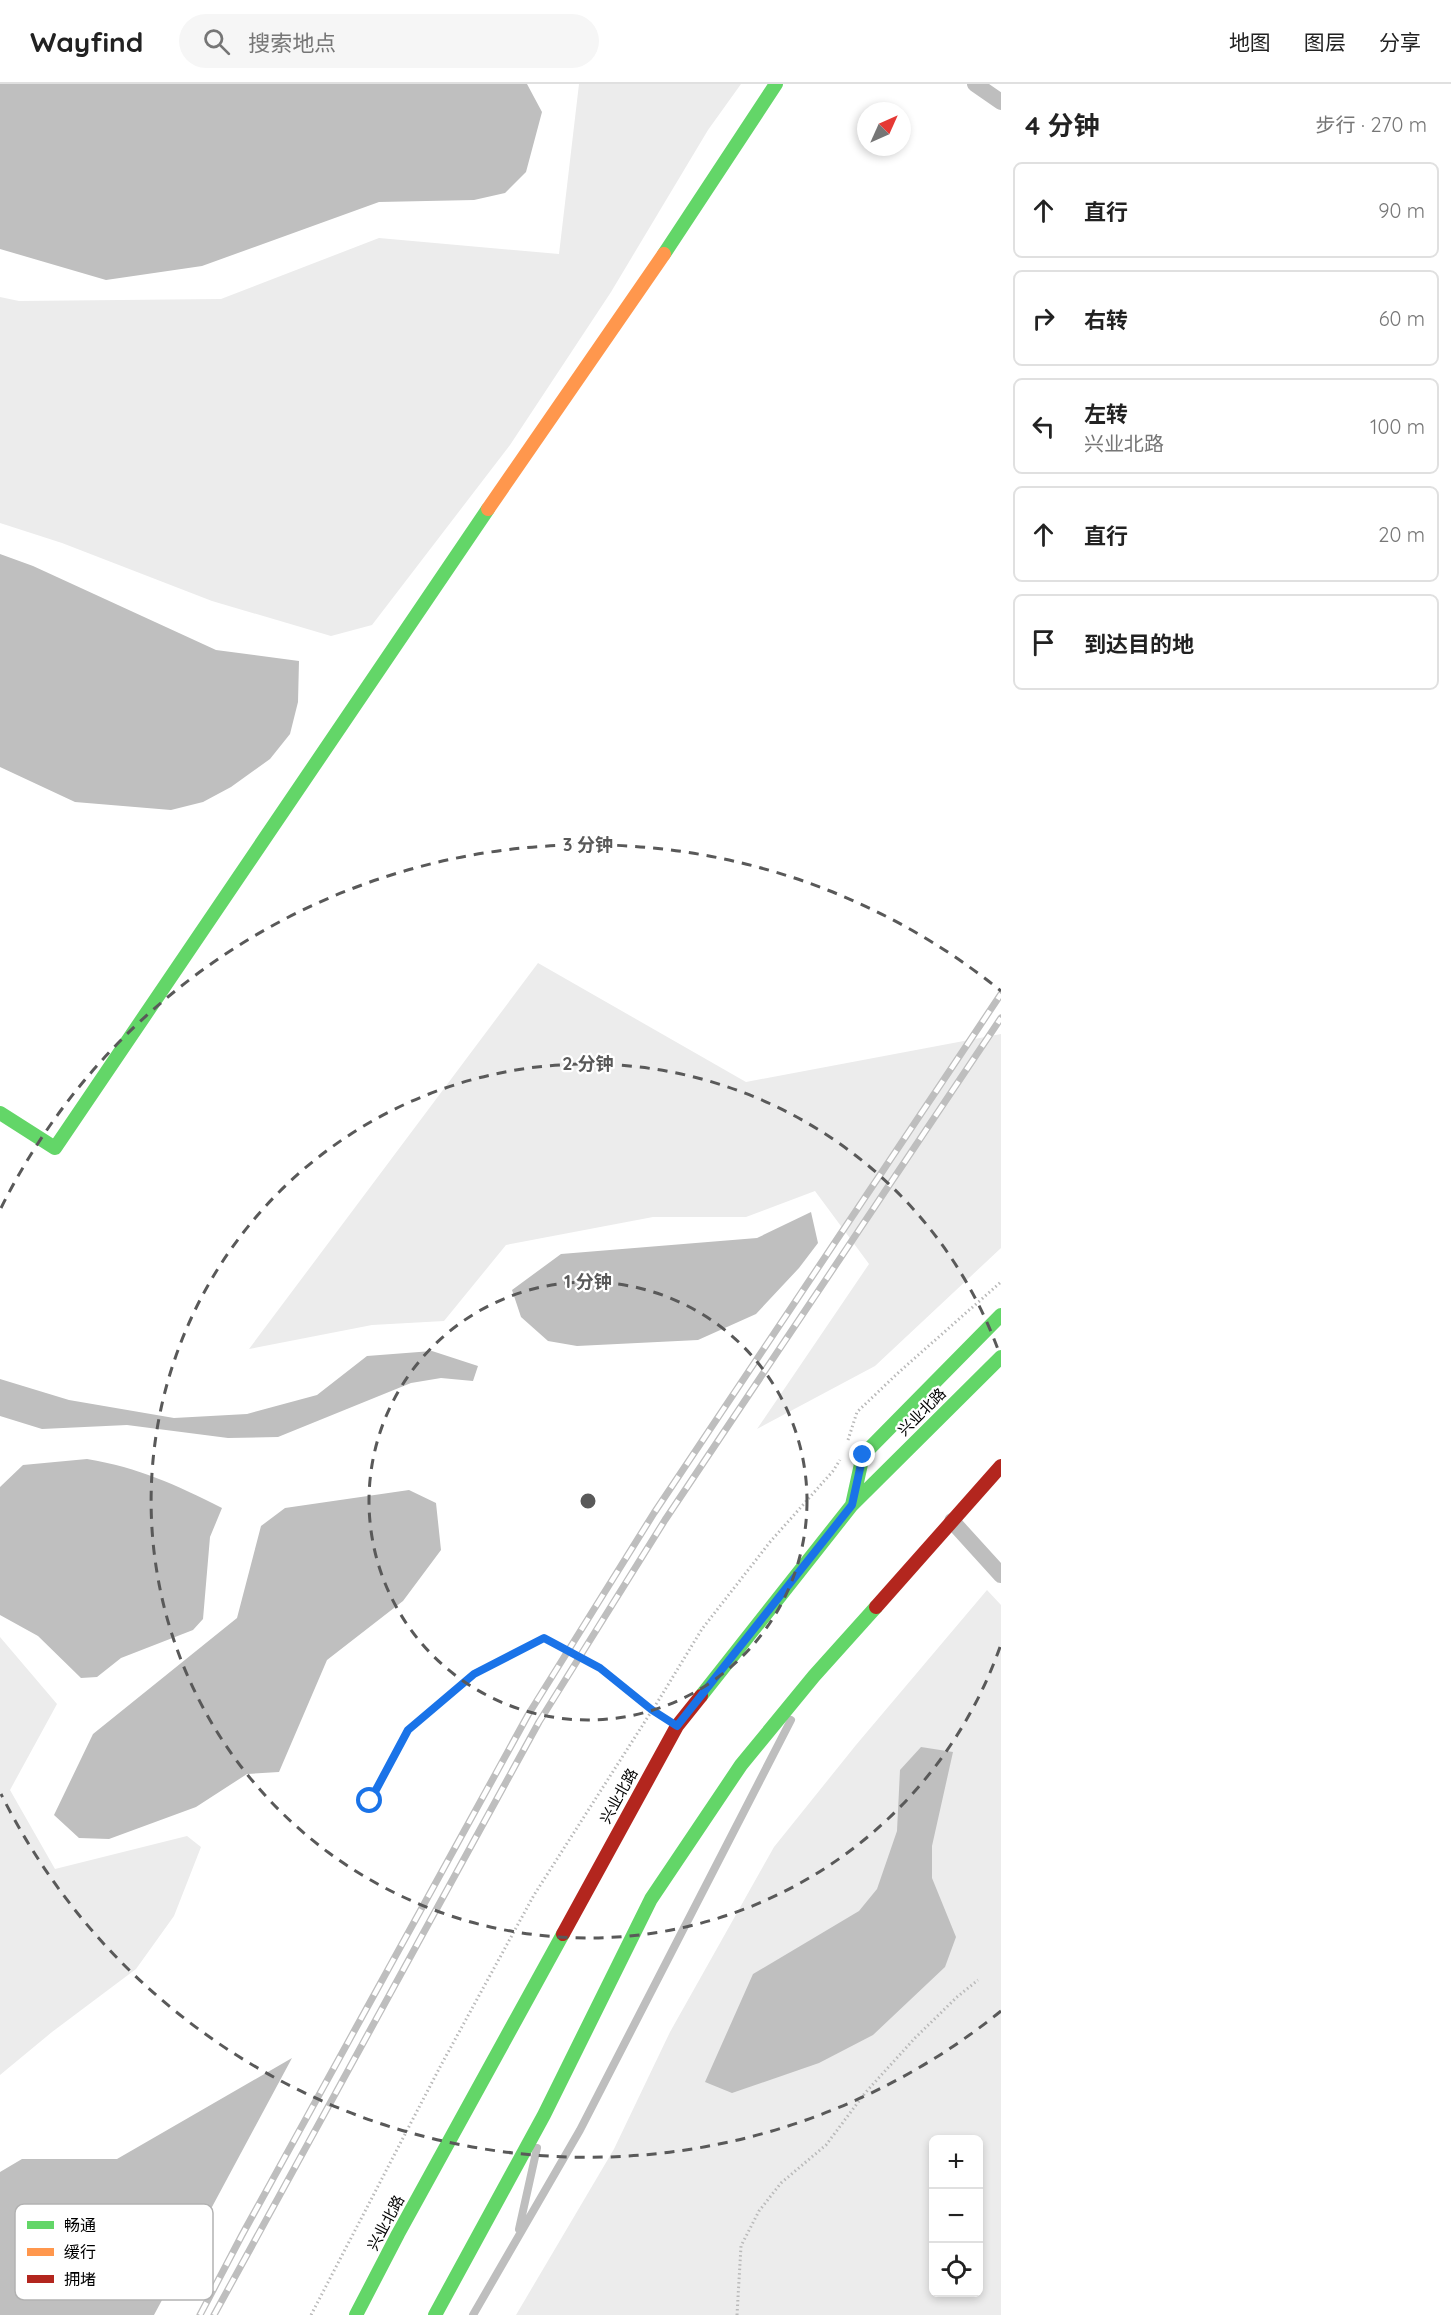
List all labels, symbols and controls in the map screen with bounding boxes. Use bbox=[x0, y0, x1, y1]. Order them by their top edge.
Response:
search box bbox=[179, 14, 599, 68]
text: Wayfind bbox=[30, 24, 143, 59]
icon: search bbox=[200, 25, 233, 58]
text: 搜索地点 bbox=[248, 29, 336, 57]
text: 地图 bbox=[1229, 29, 1271, 55]
text: 图层 bbox=[1304, 29, 1346, 55]
text: 分享 bbox=[1379, 29, 1421, 55]
north arrow bbox=[857, 102, 911, 156]
text: 4 分钟 bbox=[1025, 109, 1100, 142]
text: 步行 · 270 m bbox=[1316, 112, 1427, 137]
icon: ahead bbox=[1027, 194, 1060, 227]
text: 直行 bbox=[1084, 198, 1128, 226]
text: 90 m bbox=[1378, 198, 1425, 223]
icon: right bbox=[1027, 302, 1060, 335]
text: 右转 bbox=[1084, 306, 1128, 334]
text: 60 m bbox=[1379, 306, 1425, 331]
text: 左转 bbox=[1084, 400, 1128, 428]
icon: left bbox=[1027, 410, 1060, 443]
text: 100 m bbox=[1370, 414, 1425, 439]
text: 兴业北路 bbox=[1084, 431, 1164, 456]
icon: ahead bbox=[1027, 518, 1060, 551]
text: 直行 bbox=[1084, 522, 1128, 550]
text: 20 m bbox=[1378, 522, 1425, 547]
icon: arrive bbox=[1027, 626, 1060, 659]
text: 到达目的地 bbox=[1084, 630, 1194, 658]
text: 3 分钟 bbox=[563, 833, 613, 856]
text: 2 分钟 bbox=[562, 1052, 614, 1075]
text: 1 分钟 bbox=[564, 1270, 612, 1293]
street label: 兴业北路 bbox=[894, 1384, 950, 1440]
route end bbox=[849, 1441, 875, 1467]
centre of rings bbox=[578, 1491, 598, 1511]
street label: 兴业北路 bbox=[596, 1765, 641, 1827]
route start bbox=[356, 1787, 382, 1813]
map controls bbox=[929, 2135, 983, 2297]
button: + bbox=[929, 2135, 983, 2189]
button: − bbox=[929, 2189, 983, 2243]
street label: 兴业北路 bbox=[363, 2192, 408, 2254]
legend bbox=[15, 2204, 213, 2300]
text: 畅通 bbox=[64, 2215, 96, 2235]
text: 缓行 bbox=[64, 2242, 96, 2262]
button: locate bbox=[929, 2243, 983, 2297]
text: 拥堵 bbox=[64, 2269, 96, 2289]

